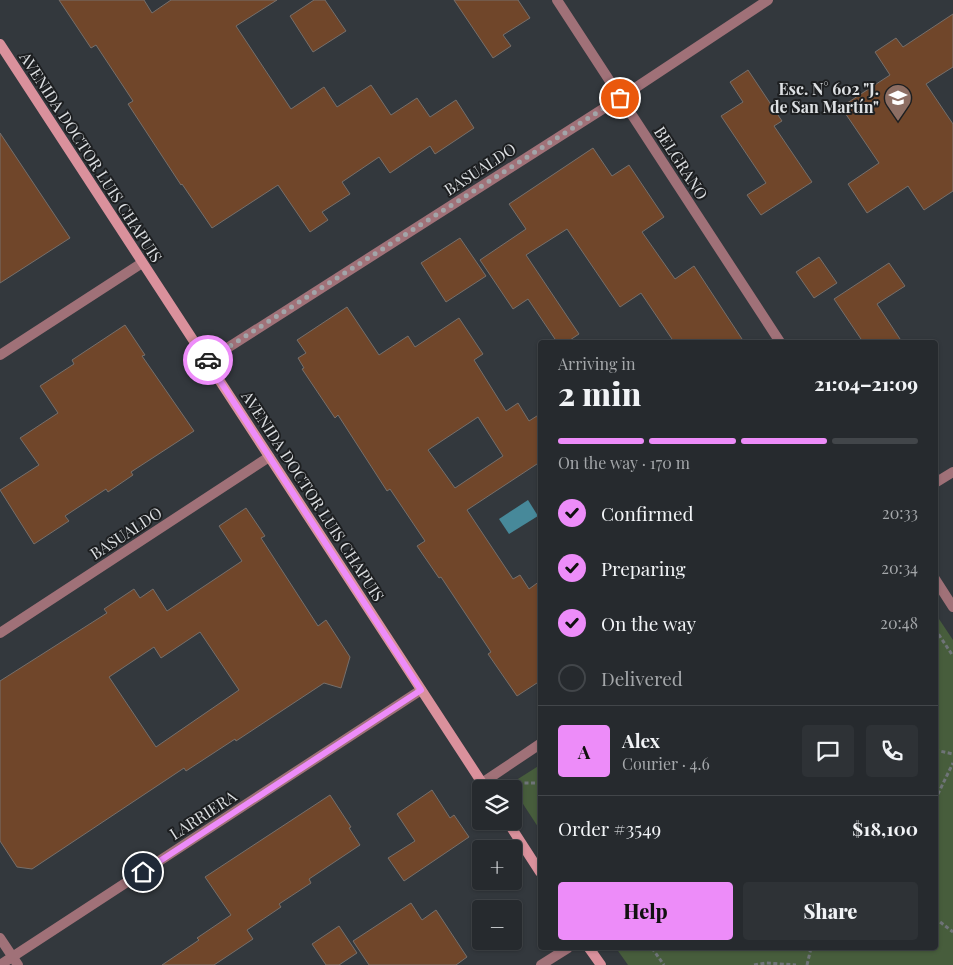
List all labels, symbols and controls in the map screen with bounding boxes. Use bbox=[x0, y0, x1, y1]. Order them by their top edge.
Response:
street label: AVENIDA DOCTOR LUIS CHAPUIS bbox=[15, 47, 167, 266]
pin bbox=[599, 77, 641, 119]
place label: Esc. N° 602 "J. de San Martín" bbox=[770, 78, 879, 117]
school or university icon: Esc. N° 602 "J. de San Martín" bbox=[883, 83, 913, 122]
icon: bag bbox=[606, 84, 634, 112]
street label: BELGRANO bbox=[650, 122, 713, 204]
street label: BASUALDO bbox=[440, 137, 520, 200]
courier bbox=[183, 335, 233, 385]
icon: car bbox=[194, 346, 222, 374]
text: Arriving in bbox=[558, 353, 636, 374]
text: 21:04–21:09 bbox=[814, 370, 918, 396]
text: 2 min bbox=[558, 371, 641, 414]
street label: AVENIDA DOCTOR LUIS CHAPUIS bbox=[237, 386, 389, 605]
text: On the way · 170 m bbox=[558, 452, 690, 473]
icon: check bbox=[558, 499, 586, 527]
text: Confirmed bbox=[601, 500, 694, 526]
street label: BASUALDO bbox=[86, 501, 166, 564]
text: 20:33 bbox=[882, 502, 918, 523]
icon: check bbox=[558, 554, 586, 582]
text: Preparing bbox=[601, 555, 686, 581]
text: 20:34 bbox=[881, 557, 918, 578]
icon: check bbox=[558, 609, 586, 637]
text: On the way bbox=[601, 610, 696, 636]
text: 20:48 bbox=[880, 612, 918, 633]
text: Delivered bbox=[601, 665, 683, 691]
button: chat bbox=[802, 725, 854, 777]
button: phone bbox=[866, 725, 918, 777]
text: Alex bbox=[622, 727, 660, 753]
text: A bbox=[578, 738, 590, 764]
text: Courier · 4.6 bbox=[622, 753, 710, 774]
map controls bbox=[472, 780, 522, 950]
button: layers bbox=[472, 780, 522, 830]
street label: LARRIERA bbox=[165, 785, 241, 844]
text: Order #3549 bbox=[558, 815, 661, 841]
text: $18,100 bbox=[852, 815, 918, 841]
button: + bbox=[472, 840, 522, 890]
pin bbox=[122, 851, 164, 893]
icon: home bbox=[129, 858, 157, 886]
button: Help bbox=[558, 882, 733, 940]
button: Share bbox=[743, 882, 918, 940]
button: − bbox=[472, 900, 522, 950]

